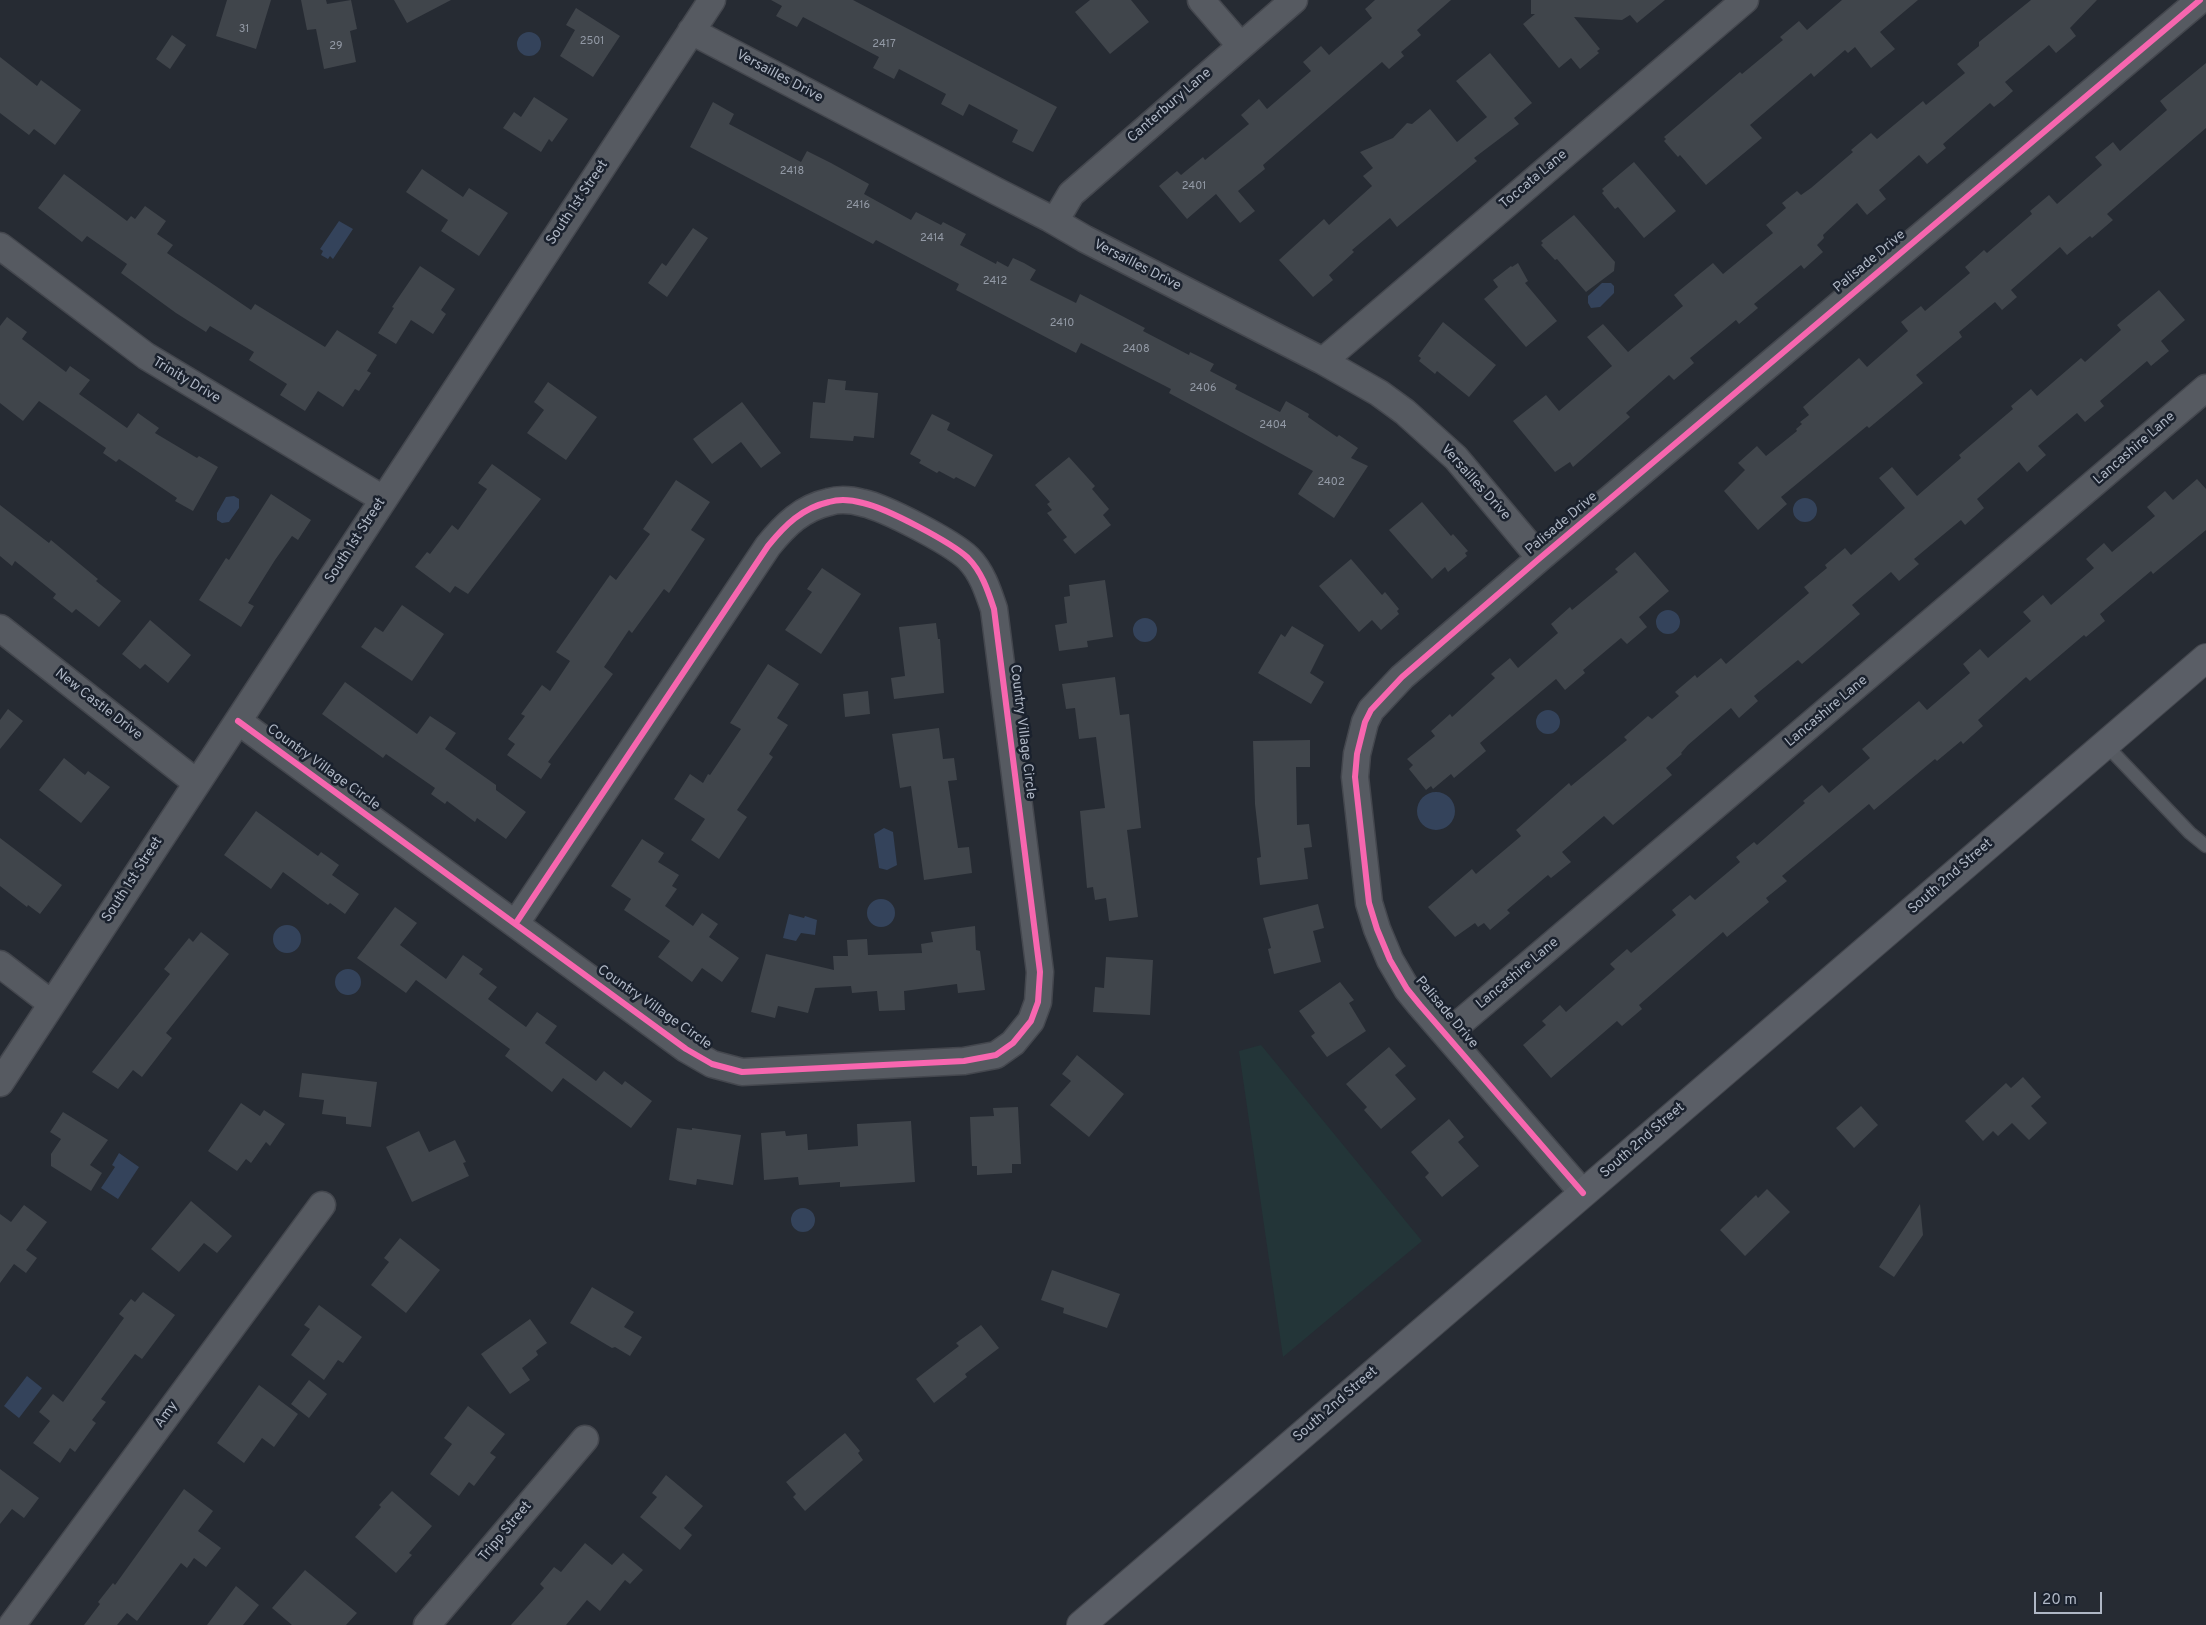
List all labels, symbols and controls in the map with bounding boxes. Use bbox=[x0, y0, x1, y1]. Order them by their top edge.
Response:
house number: 31 bbox=[239, 23, 249, 37]
house number: 2501 bbox=[580, 35, 604, 49]
house number: 2417 bbox=[872, 38, 896, 52]
house number: 29 bbox=[329, 40, 343, 54]
street label: Versailles Drive bbox=[733, 47, 825, 107]
street label: Canterbury Lane bbox=[1125, 65, 1215, 147]
street label: Toccata Lane bbox=[1497, 147, 1571, 213]
street label: South 1st Street bbox=[543, 157, 613, 249]
house number: 2418 bbox=[780, 165, 804, 179]
house number: 2401 bbox=[1182, 180, 1206, 194]
house number: 2416 bbox=[846, 199, 870, 213]
street label: Palisade Drive bbox=[1831, 227, 1909, 297]
house number: 2414 bbox=[920, 232, 944, 246]
street label: Versailles Drive bbox=[1090, 237, 1184, 295]
house number: 2412 bbox=[983, 275, 1007, 289]
house number: 2410 bbox=[1050, 317, 1074, 331]
house number: 2408 bbox=[1122, 343, 1150, 357]
street label: Trinity Drive bbox=[149, 354, 223, 408]
house number: 2406 bbox=[1189, 382, 1217, 396]
street label: Lancashire Lane bbox=[2091, 409, 2179, 489]
house number: 2404 bbox=[1259, 419, 1287, 433]
street label: Versailles Drive bbox=[1437, 442, 1513, 524]
house number: 2402 bbox=[1317, 476, 1345, 490]
street label: Palisade Drive bbox=[1523, 489, 1601, 559]
street label: South 1st Street bbox=[322, 495, 390, 587]
street label: Country Village Circle bbox=[1005, 664, 1039, 800]
street label: New Castle Drive bbox=[51, 666, 145, 744]
street label: Lancashire Lane bbox=[1782, 673, 1872, 751]
street label: Country Village Circle bbox=[263, 721, 383, 815]
street label: South 1st Street bbox=[99, 834, 167, 926]
street label: South 2nd Street bbox=[1905, 836, 1997, 918]
street label: Lancashire Lane bbox=[1473, 935, 1563, 1013]
street label: Country Village Circle bbox=[594, 962, 714, 1054]
street label: Palisade Drive bbox=[1411, 974, 1481, 1052]
street label: South 2nd Street bbox=[1597, 1100, 1689, 1182]
street label: South 2nd Street bbox=[1290, 1364, 1382, 1446]
street label: Amy bbox=[152, 1398, 182, 1432]
street label: Tripp Street bbox=[476, 1498, 536, 1566]
scale bar bbox=[2036, 1582, 2104, 1614]
text: 20 m bbox=[2042, 1591, 2077, 1610]

